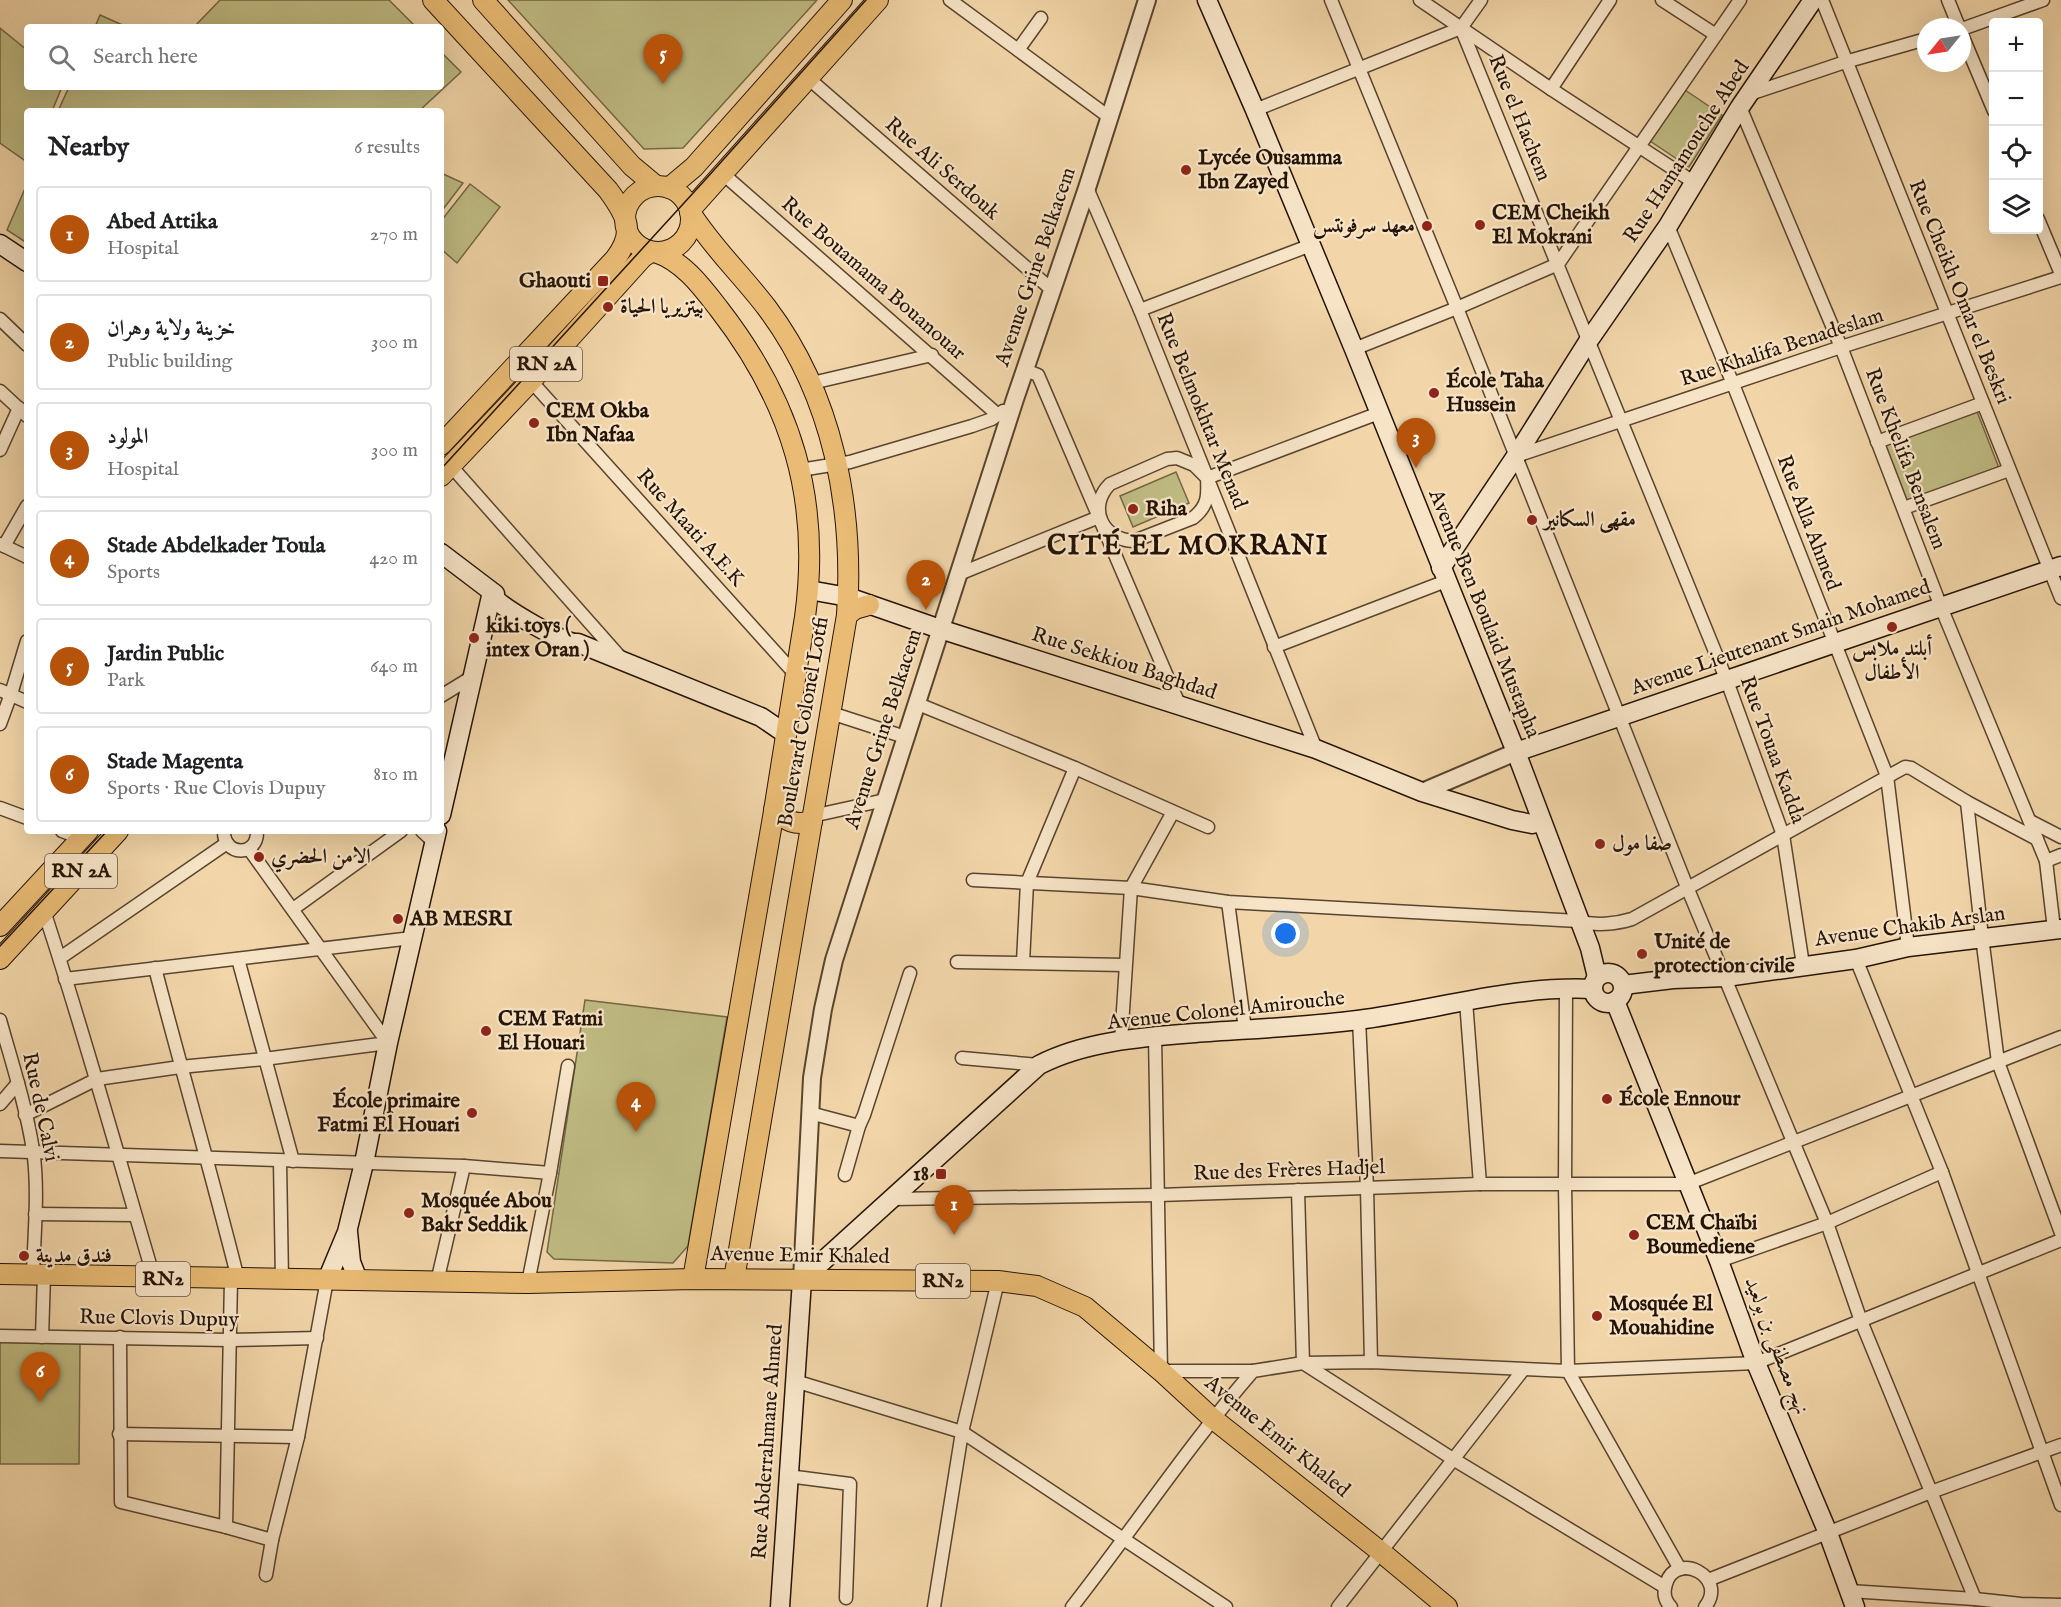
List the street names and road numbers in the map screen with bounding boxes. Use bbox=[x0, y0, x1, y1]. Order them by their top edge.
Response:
street label: Rue el Hachem bbox=[1481, 51, 1557, 185]
street label: Rue Hamamouche Abed bbox=[1618, 55, 1757, 248]
street label: Rue Ali Serdouk bbox=[879, 112, 1006, 227]
street label: Avenue Grine Belkacem bbox=[989, 164, 1083, 371]
street label: Rue Cheikh Omar el Beskri bbox=[1902, 176, 2016, 408]
street label: Rue Bouamama Bouanouar bbox=[775, 191, 971, 367]
street label: Rue Khalifa Benadeslam bbox=[1677, 302, 1887, 394]
street label: Rue Belmokhtar Menad bbox=[1149, 309, 1253, 514]
road number: RN 2A bbox=[510, 347, 582, 381]
street label: Rue Khelifa Bensalem bbox=[1858, 364, 1952, 554]
street label: Rue Alla Ahmed bbox=[1770, 452, 1846, 595]
street label: Rue Maati A.E.K bbox=[630, 463, 751, 593]
street label: Avenue Ben Boulaid Mustapha bbox=[1421, 485, 1547, 743]
street label: Avenue Lieutenant Smain Mohamed bbox=[1627, 574, 1935, 702]
street label: Boulevard Colonel Lotfi bbox=[772, 615, 836, 829]
street label: Rue Sekkiou Baghdad bbox=[1028, 621, 1221, 707]
street label: Avenue Grine Belkacem bbox=[839, 626, 929, 833]
street label: Rue Touaa Kadda bbox=[1733, 673, 1812, 828]
road number: RN 2A bbox=[45, 854, 117, 888]
street label: Avenue Chakib Arslan bbox=[1812, 900, 2007, 954]
street label: Avenue Colonel Amirouche bbox=[1105, 985, 1346, 1037]
street label: Rue de Calvi bbox=[15, 1050, 65, 1164]
street label: Rue des Frères Hadjel bbox=[1192, 1154, 1386, 1188]
street label: Avenue Emir Khaled bbox=[709, 1241, 891, 1271]
road number: RN2 bbox=[136, 1262, 190, 1296]
road number: RN2 bbox=[916, 1264, 970, 1298]
street label: نهج مصطفى بن بولعيد bbox=[1734, 1273, 1815, 1420]
street label: Rue Clovis Dupuy bbox=[79, 1304, 240, 1334]
street label: Rue Abderrahmane Ahmed bbox=[746, 1323, 790, 1561]
street label: Avenue Emir Khaled bbox=[1198, 1369, 1356, 1504]

